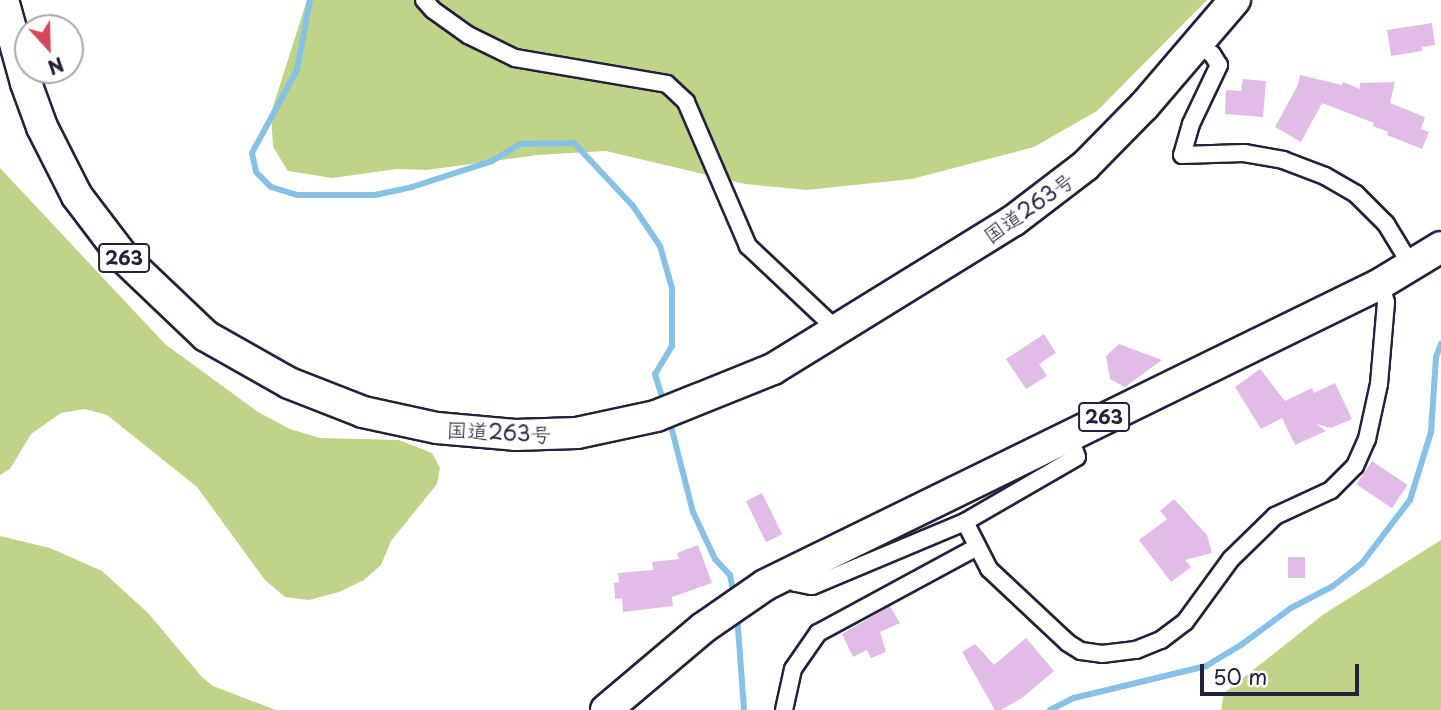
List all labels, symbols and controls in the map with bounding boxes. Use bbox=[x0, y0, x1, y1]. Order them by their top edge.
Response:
north arrow bbox=[14, 14, 84, 84]
text: N bbox=[44, 51, 68, 82]
street label: 国道263号 bbox=[978, 166, 1078, 248]
road number: 263 bbox=[98, 242, 150, 274]
road number: 263 bbox=[1078, 402, 1130, 432]
street label: 国道263号 bbox=[446, 416, 552, 446]
scale bar bbox=[1203, 650, 1362, 694]
text: 50 m bbox=[1213, 660, 1267, 692]

